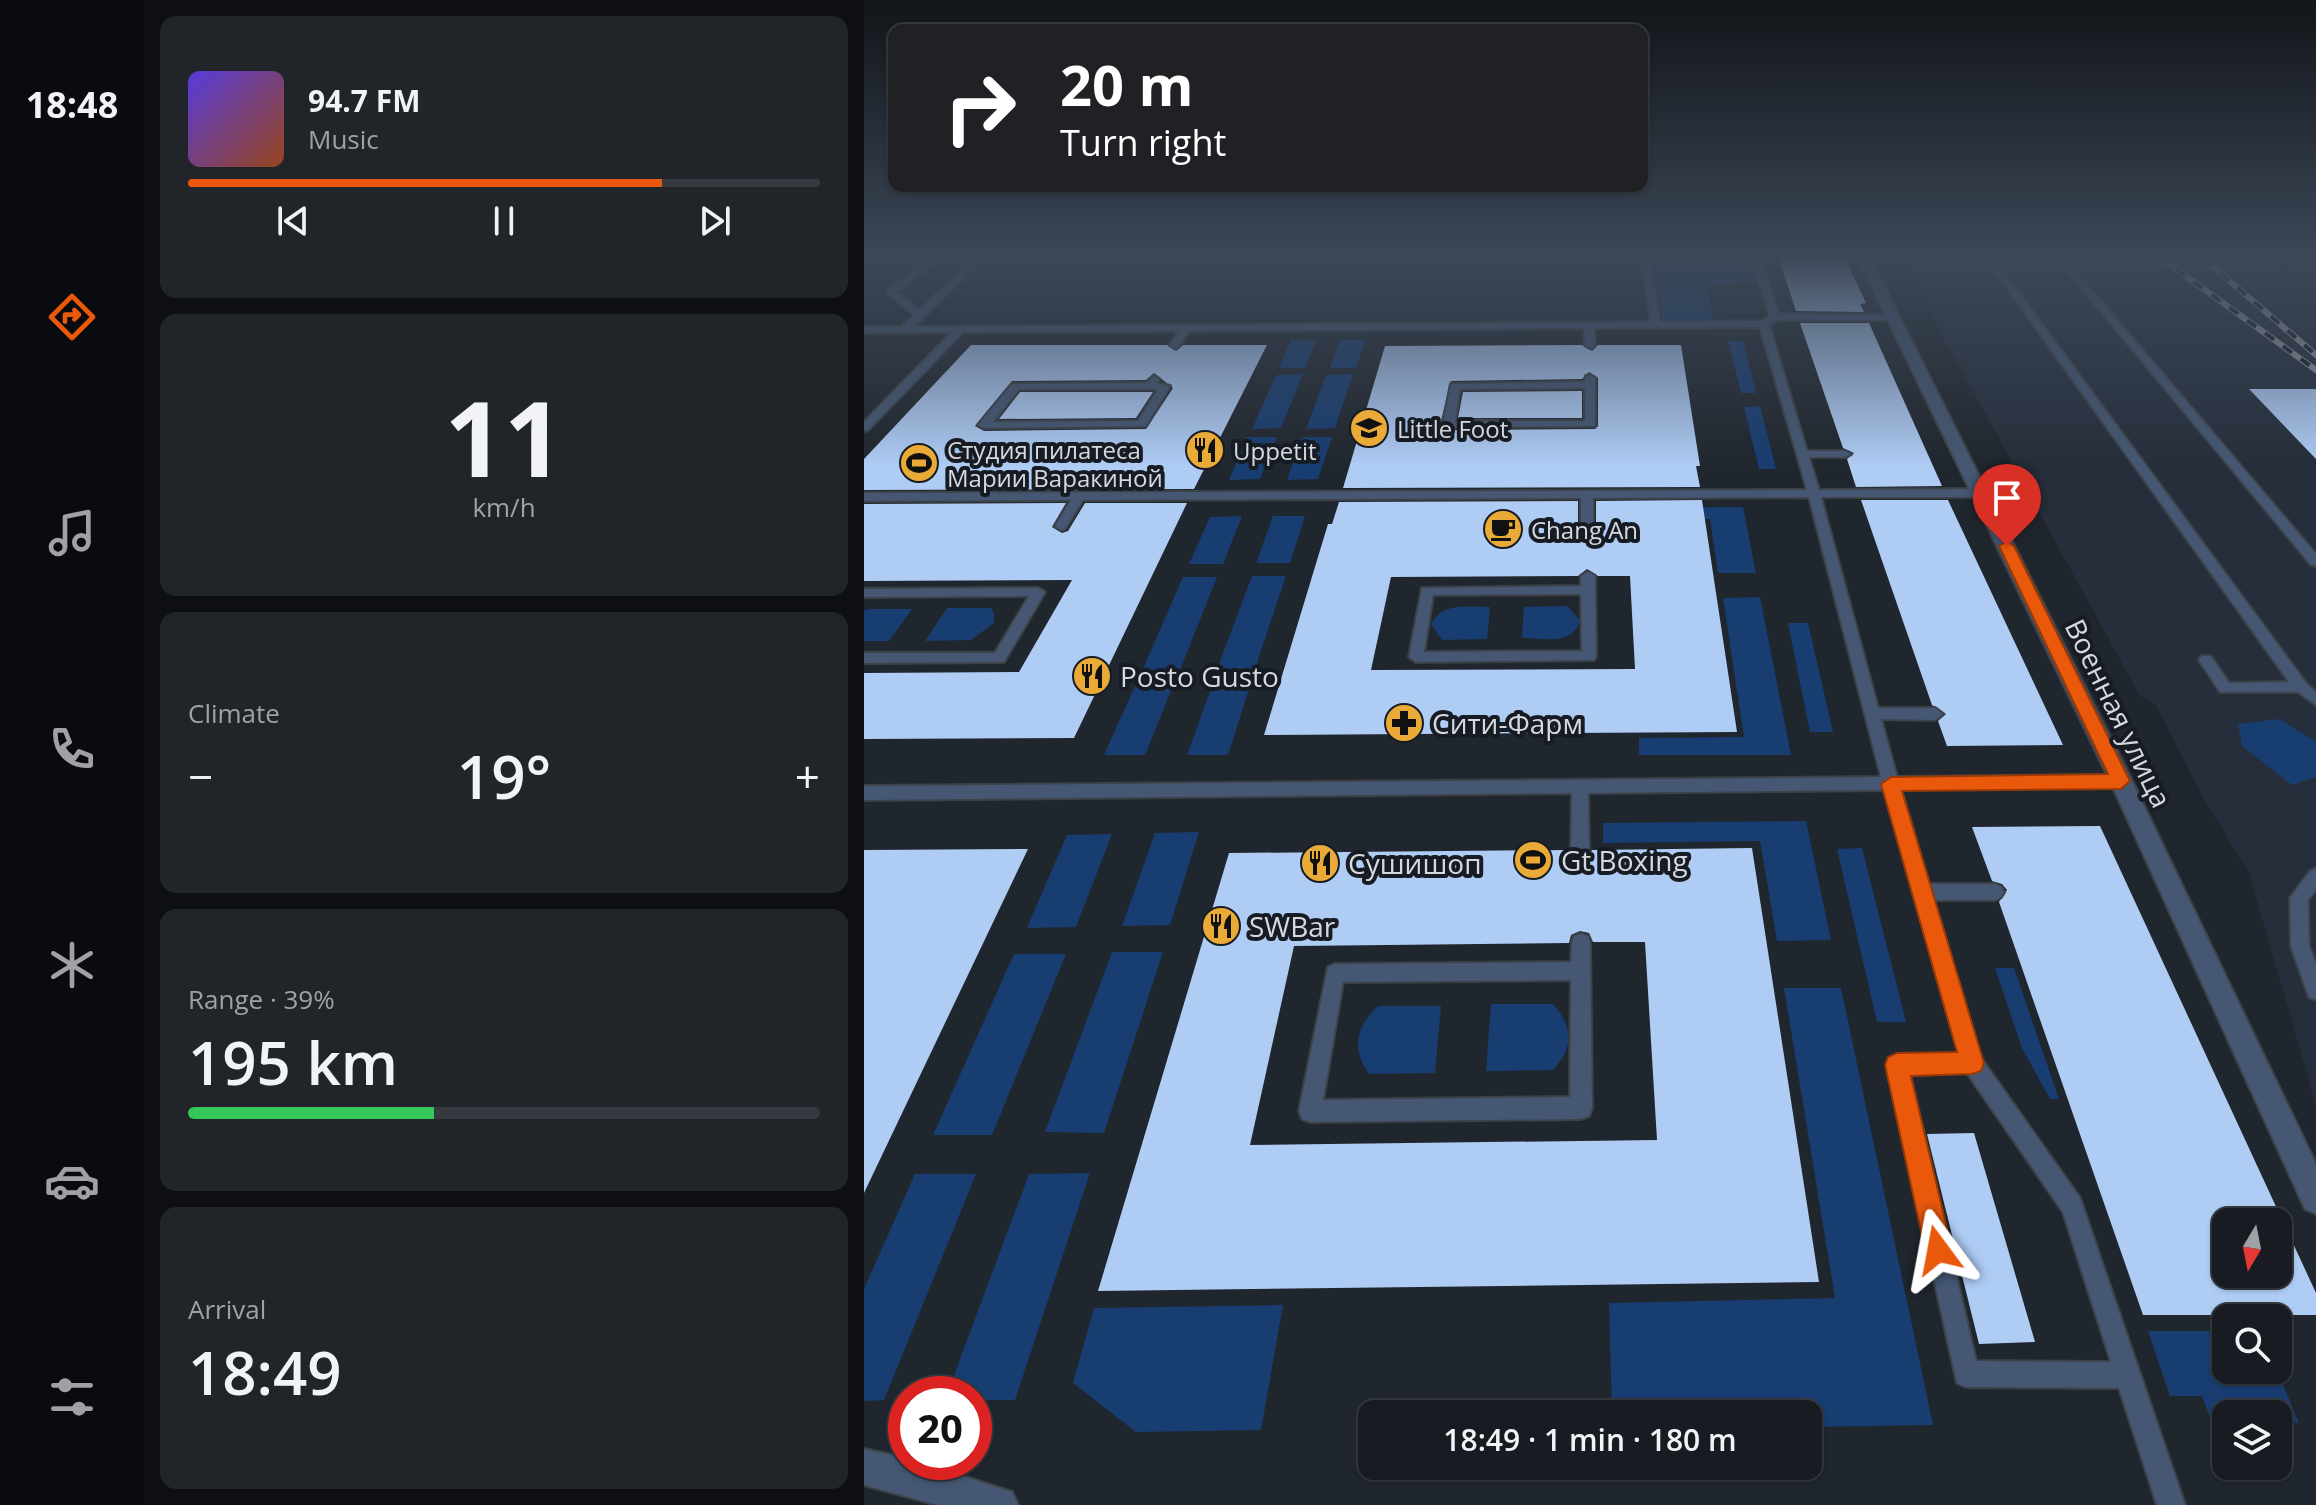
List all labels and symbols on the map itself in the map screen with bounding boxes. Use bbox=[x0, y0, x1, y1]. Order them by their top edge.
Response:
school or university icon: Little Foot bbox=[1348, 407, 1390, 449]
place label: Little Foot bbox=[1397, 412, 1508, 445]
restaurant icon: Uppetit bbox=[1184, 429, 1226, 471]
place label: Студия пилатеса Марии Варакиной bbox=[947, 433, 1163, 494]
place label: Uppetit bbox=[1233, 434, 1317, 467]
sports icon: Студия пилатеса Марии Варакиной bbox=[898, 442, 940, 484]
pin bbox=[1973, 464, 2041, 546]
cafe icon: Chang An bbox=[1482, 508, 1524, 550]
place label: Chang An bbox=[1531, 513, 1638, 546]
street label: Военная улица bbox=[2057, 612, 2181, 814]
restaurant icon: Posto Gusto bbox=[1071, 655, 1113, 697]
place label: Posto Gusto bbox=[1120, 657, 1279, 695]
pharmacy icon: Сити-Фарм bbox=[1383, 702, 1425, 744]
place label: Сити-Фарм bbox=[1432, 704, 1583, 742]
sports icon: Gt Boxing bbox=[1512, 839, 1554, 881]
place label: Gt Boxing bbox=[1561, 841, 1688, 879]
restaurant icon: Сушишоп bbox=[1299, 842, 1341, 884]
place label: Сушишоп bbox=[1348, 844, 1482, 882]
restaurant icon: SWBar bbox=[1200, 905, 1242, 947]
place label: SWBar bbox=[1249, 907, 1336, 945]
position arrow bbox=[1896, 1208, 1980, 1292]
north arrow bbox=[2212, 1208, 2292, 1288]
speed limit sign: 20 bbox=[888, 1376, 992, 1480]

